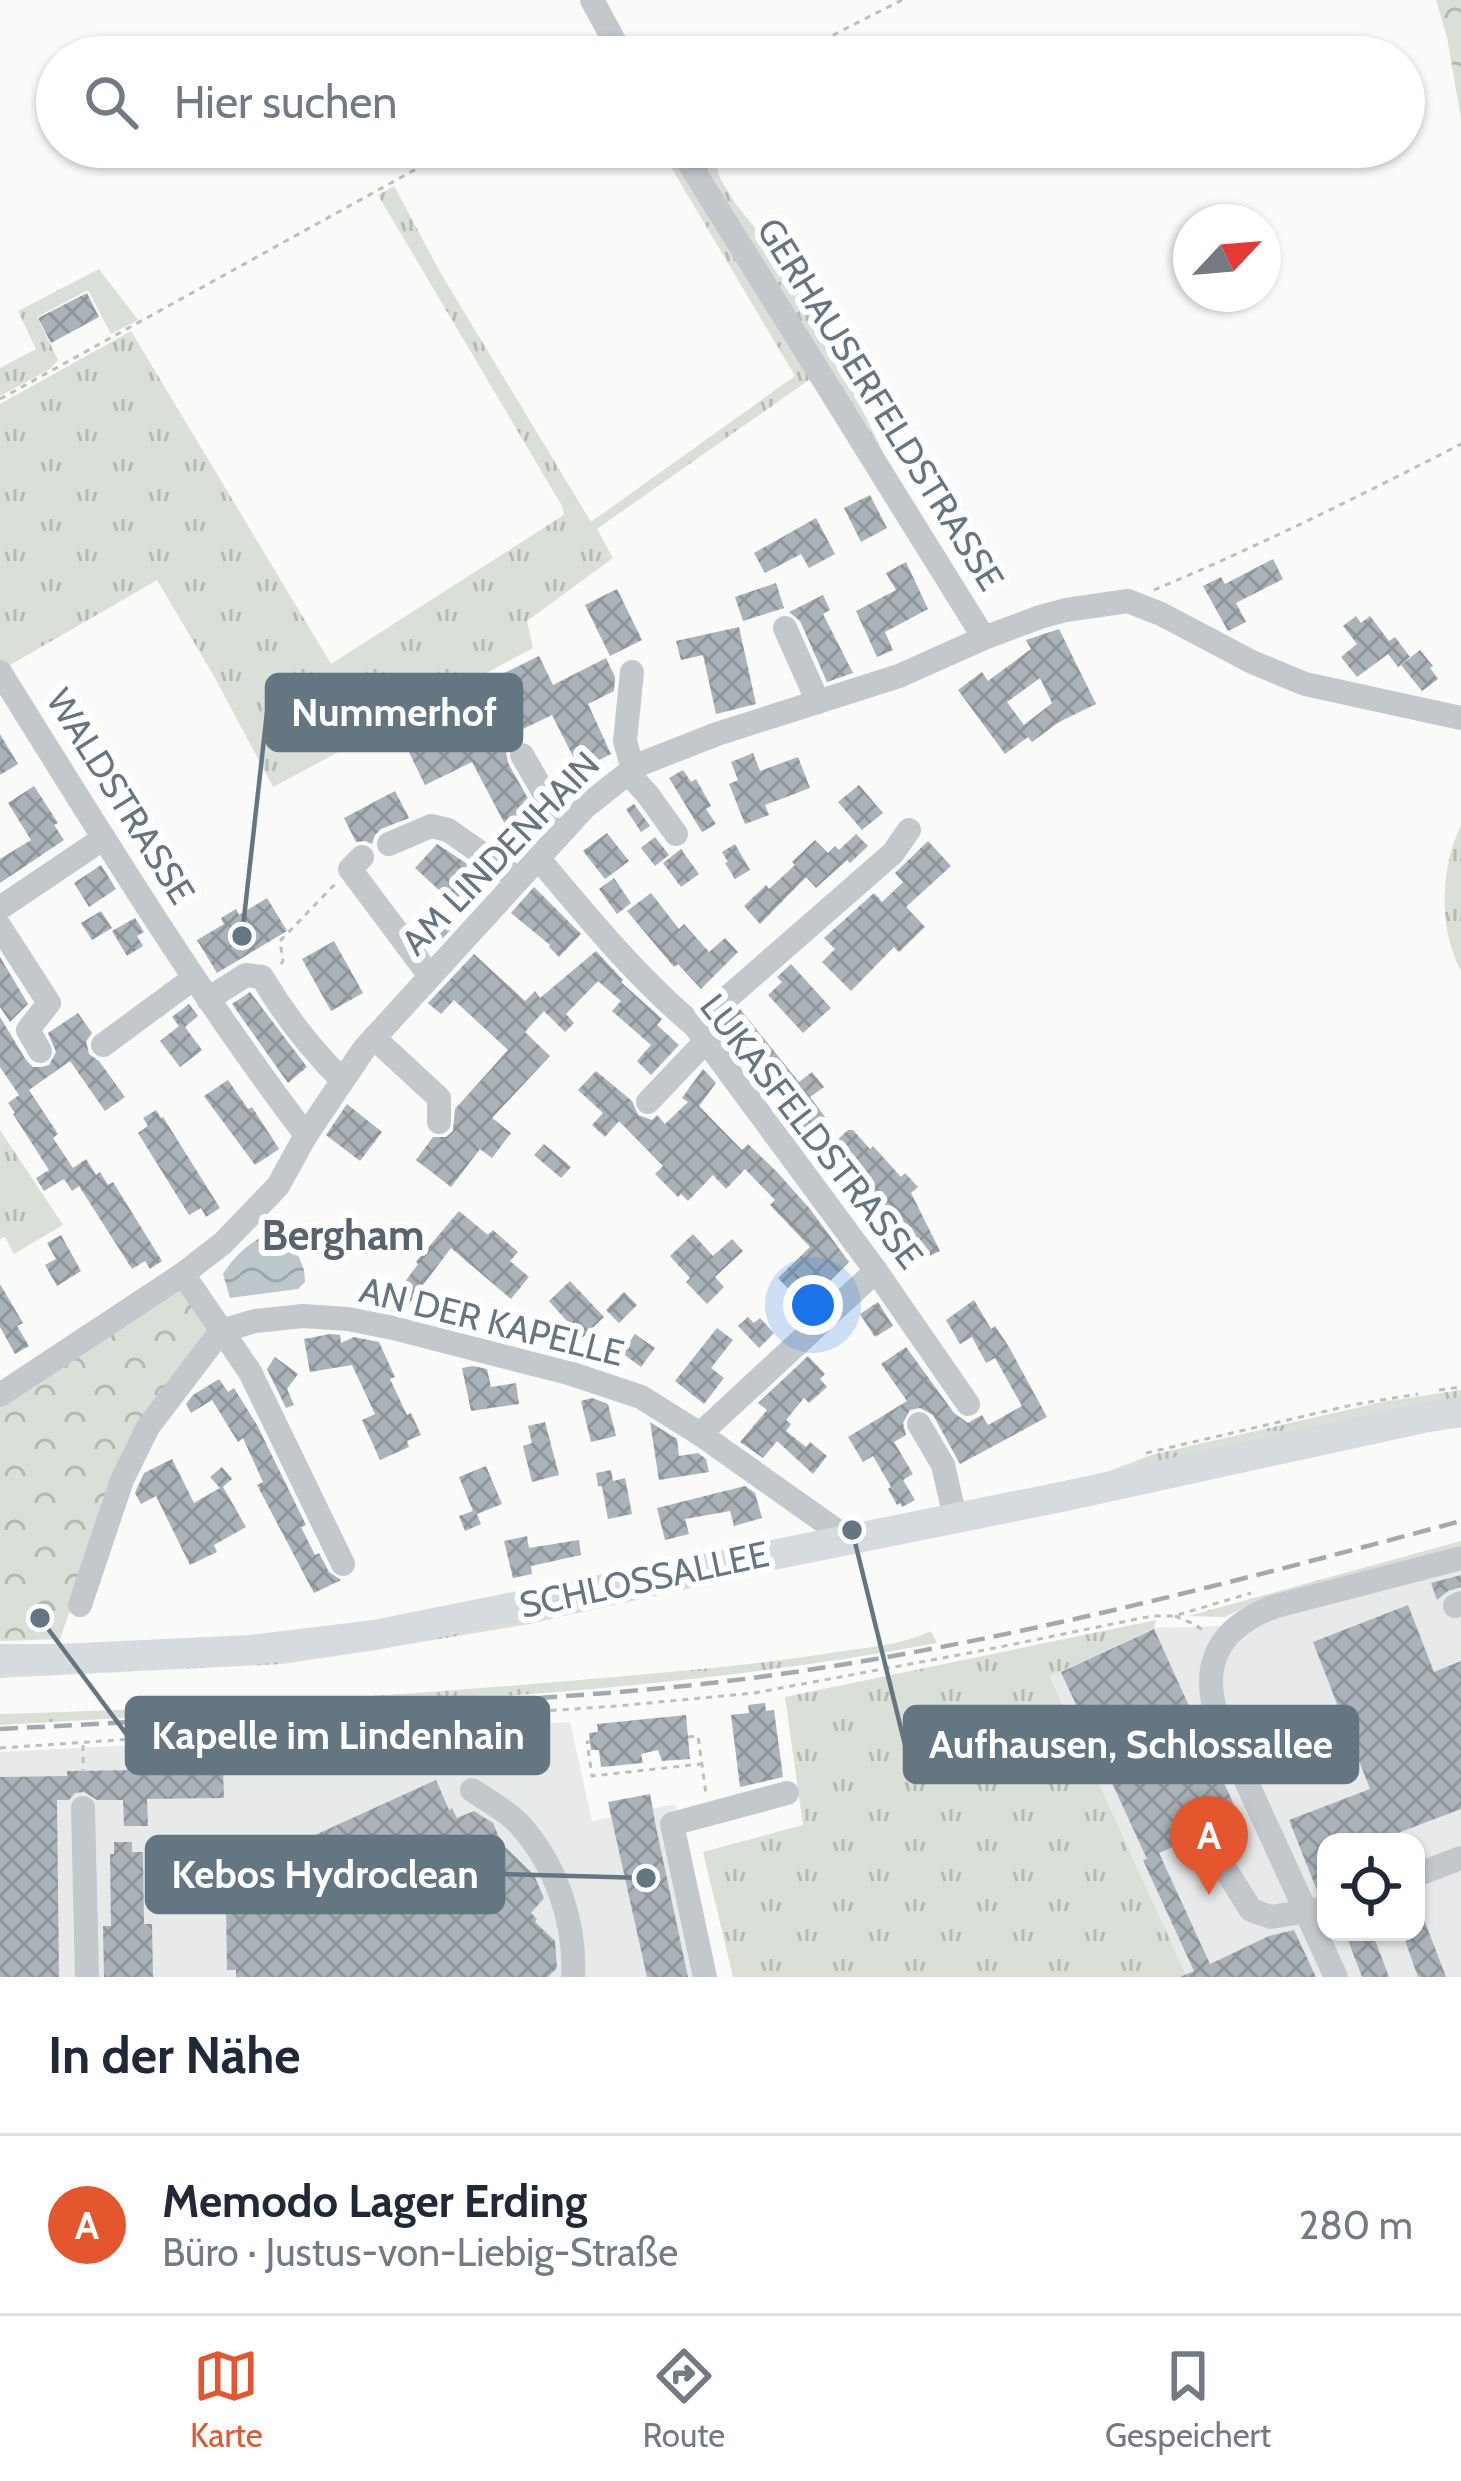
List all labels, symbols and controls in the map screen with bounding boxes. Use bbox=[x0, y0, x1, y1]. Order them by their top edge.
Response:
search box bbox=[36, 36, 1425, 168]
icon: search bbox=[78, 69, 144, 135]
text: Hier suchen bbox=[174, 75, 398, 129]
north arrow bbox=[1173, 204, 1281, 312]
street label: GERHAUSERFELDSTRASSE bbox=[748, 210, 1014, 598]
callout: Nummerhof bbox=[267, 675, 521, 750]
street label: WALDSTRASSE bbox=[37, 680, 205, 912]
text: Nummerhof bbox=[291, 688, 497, 736]
street label: AM LINDENHAIN bbox=[392, 742, 608, 964]
street label: LUKASFELDSTRASSE bbox=[691, 985, 933, 1277]
district label: Bergham bbox=[261, 1209, 425, 1261]
street label: AN DER KAPELLE bbox=[355, 1267, 629, 1375]
your location bbox=[783, 1275, 843, 1335]
street label: SCHLOSSALLEE bbox=[515, 1531, 773, 1627]
callout: Kapelle im Lindenhain bbox=[127, 1698, 548, 1773]
callout: Aufhausen, Schlossallee bbox=[905, 1707, 1357, 1782]
text: Kapelle im Lindenhain bbox=[151, 1711, 525, 1759]
text: Aufhausen, Schlossallee bbox=[929, 1720, 1333, 1768]
pin: A bbox=[1170, 1796, 1248, 1895]
map controls bbox=[1317, 1833, 1425, 1941]
button: locate bbox=[1317, 1833, 1425, 1941]
callout: Kebos Hydroclean bbox=[147, 1837, 503, 1912]
text: Kebos Hydroclean bbox=[171, 1850, 479, 1898]
text: In der Nähe bbox=[48, 2024, 301, 2086]
text: Memodo Lager Erding bbox=[162, 2174, 587, 2228]
text: A bbox=[75, 2201, 99, 2249]
text: 280 m bbox=[1299, 2201, 1413, 2249]
text: Büro · Justus-von-Liebig-Straße bbox=[162, 2228, 678, 2276]
tab: Karte bbox=[190, 2343, 263, 2455]
tab: Route bbox=[643, 2343, 725, 2455]
tab: Gespeichert bbox=[1105, 2343, 1271, 2455]

